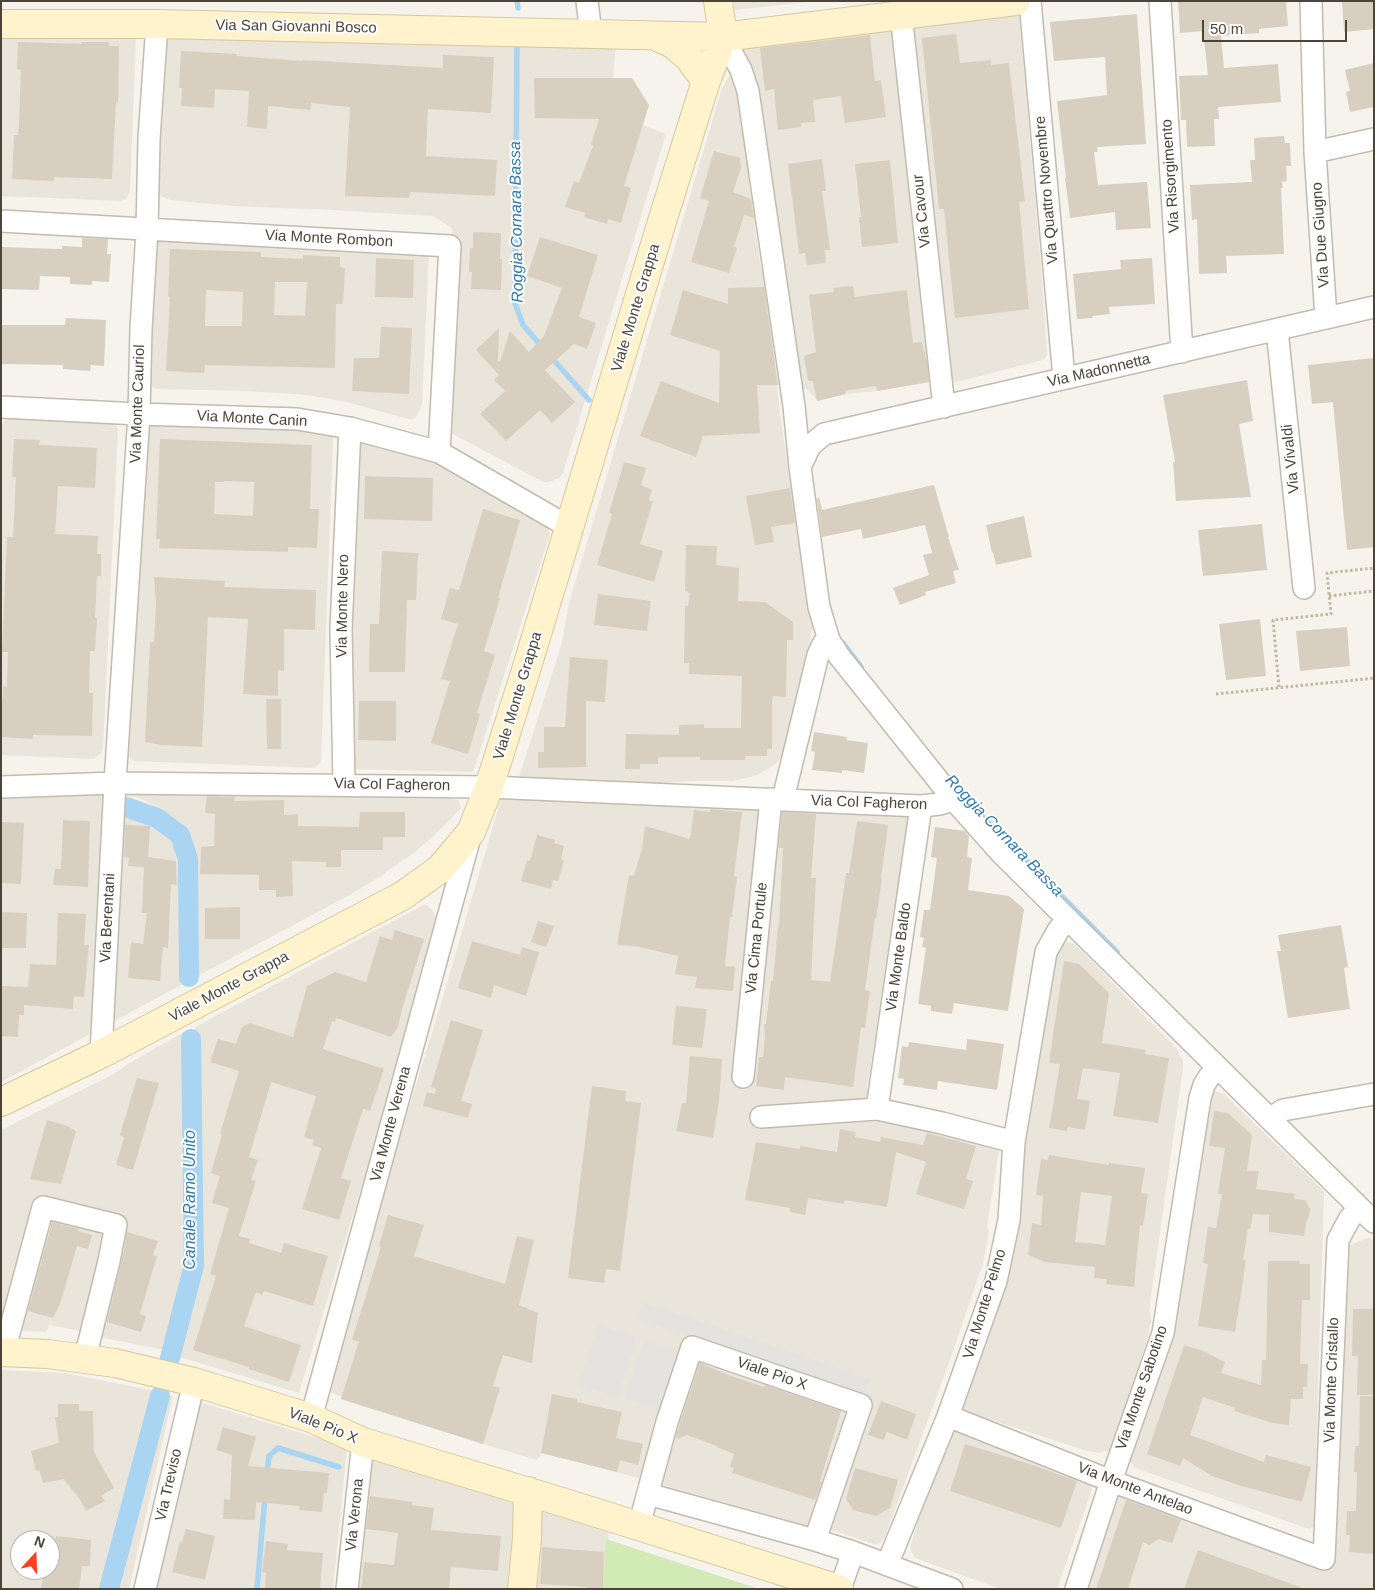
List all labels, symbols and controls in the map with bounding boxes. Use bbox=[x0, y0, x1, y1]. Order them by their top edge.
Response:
scale bar bbox=[1205, 10, 1350, 42]
street label: Via San Giovanni Bosco bbox=[215, 17, 377, 37]
text: 50 m bbox=[1210, 20, 1243, 37]
street label: Via Quattro Novembre bbox=[1032, 115, 1062, 265]
street label: Via Risorgimento bbox=[1158, 119, 1184, 233]
water label: Roggia Cornara Bassa bbox=[506, 141, 528, 303]
street label: Via Cavour bbox=[909, 173, 935, 249]
street label: Via Due Giugno bbox=[1308, 182, 1334, 288]
street label: Via Monte Rombon bbox=[265, 227, 393, 251]
street label: Viale Monte Grappa bbox=[608, 242, 664, 374]
street label: Via Monte Cauriol bbox=[127, 344, 149, 464]
street label: Via Madonnetta bbox=[1046, 350, 1152, 392]
street label: Via Monte Canin bbox=[196, 407, 308, 431]
street label: Via Vivaldi bbox=[1278, 424, 1304, 494]
street label: Via Monte Nero bbox=[333, 554, 353, 658]
street label: Viale Monte Grappa bbox=[490, 630, 546, 762]
water label: Roggia Cornara Bassa bbox=[941, 771, 1067, 901]
street label: Via Col Fagheron bbox=[334, 775, 450, 795]
street label: Via Col Fagheron bbox=[810, 792, 928, 814]
street label: Via Berentani bbox=[97, 873, 119, 963]
street label: Via Cima Portule bbox=[742, 881, 772, 995]
street label: Via Monte Baldo bbox=[882, 901, 916, 1013]
street label: Viale Monte Grappa bbox=[166, 948, 292, 1026]
street label: Via Monte Verena bbox=[367, 1064, 415, 1184]
water label: Canale Ramo Unito bbox=[181, 1130, 201, 1270]
street label: Via Monte Pelmo bbox=[960, 1247, 1010, 1361]
street label: Via Monte Cristallo bbox=[1321, 1317, 1343, 1443]
street label: Via Monte Sabotino bbox=[1112, 1323, 1172, 1453]
street label: Viale Pio X bbox=[735, 1354, 809, 1394]
street label: Viale Pio X bbox=[286, 1404, 360, 1448]
street label: Via Treviso bbox=[152, 1447, 186, 1523]
street label: Via Monte Antelao bbox=[1075, 1459, 1195, 1519]
street label: Via Verona bbox=[342, 1478, 368, 1552]
north arrow bbox=[10, 1530, 60, 1580]
text: N bbox=[32, 1533, 47, 1551]

